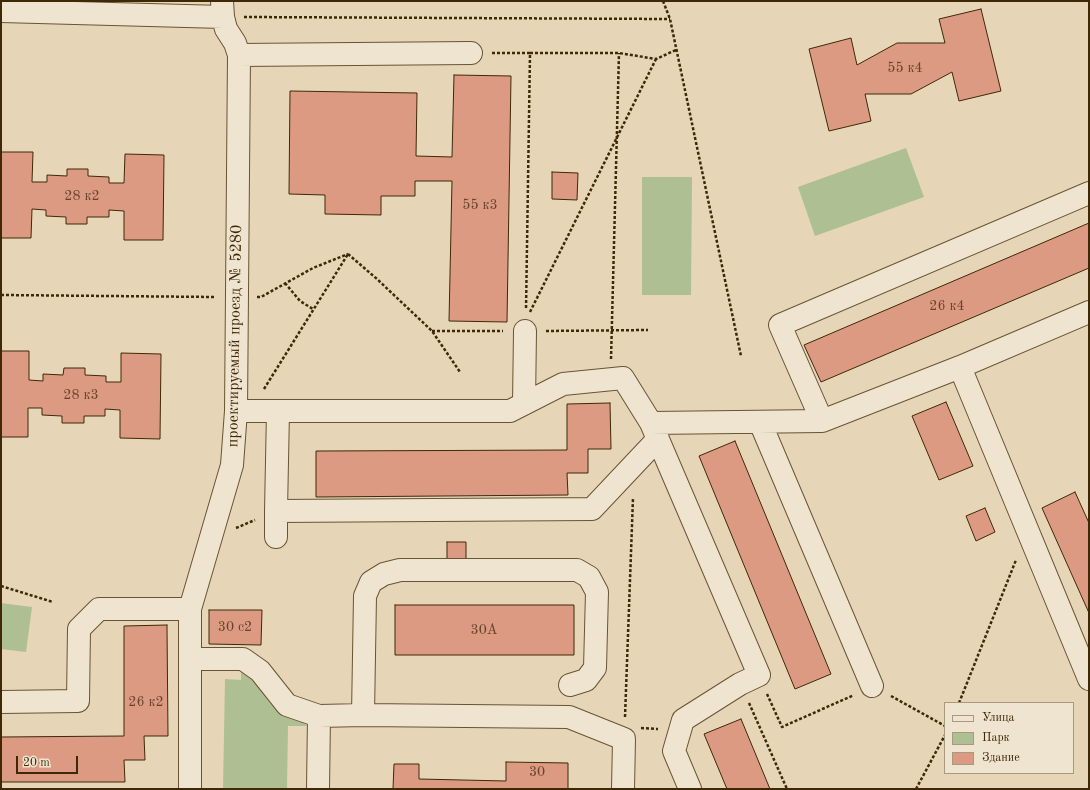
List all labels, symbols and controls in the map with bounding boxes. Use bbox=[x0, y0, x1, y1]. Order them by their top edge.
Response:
house number: 55 к4 bbox=[887, 60, 923, 76]
house number: 28 к2 bbox=[64, 188, 100, 204]
house number: 55 к3 bbox=[462, 197, 498, 213]
street label: проектируемый проезд № 5280 bbox=[223, 225, 247, 447]
house number: 26 к4 bbox=[929, 298, 965, 314]
house number: 28 к3 bbox=[63, 387, 99, 403]
house number: 30 с2 bbox=[218, 619, 252, 635]
house number: 30А bbox=[471, 622, 497, 638]
house number: 26 к2 bbox=[128, 694, 164, 710]
legend bbox=[944, 702, 1074, 774]
text: Улица bbox=[982, 712, 1015, 724]
text: Парк bbox=[982, 732, 1010, 744]
scale bar bbox=[18, 748, 80, 774]
text: Здание bbox=[982, 752, 1020, 764]
text: 20 m bbox=[23, 757, 50, 769]
house number: 30 bbox=[529, 764, 545, 780]

